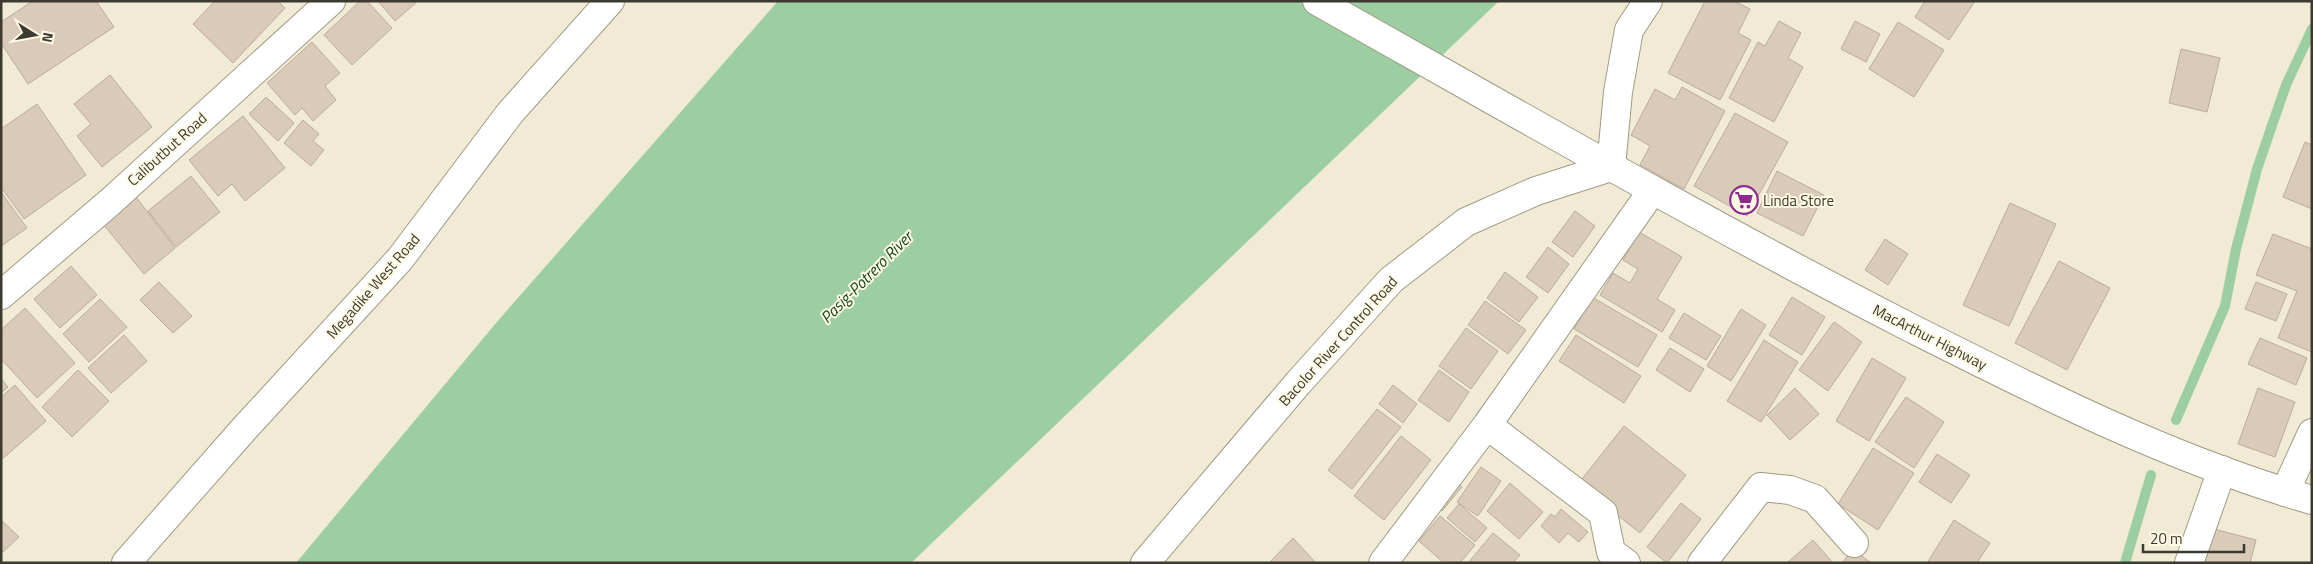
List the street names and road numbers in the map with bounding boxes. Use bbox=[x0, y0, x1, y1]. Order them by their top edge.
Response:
street label: Calibutbut Road bbox=[122, 107, 212, 191]
street label: Megadike West Road bbox=[321, 228, 425, 344]
street label: Bacolor River Control Road bbox=[1273, 271, 1403, 411]
street label: MacArthur Highway bbox=[1869, 298, 1991, 376]

